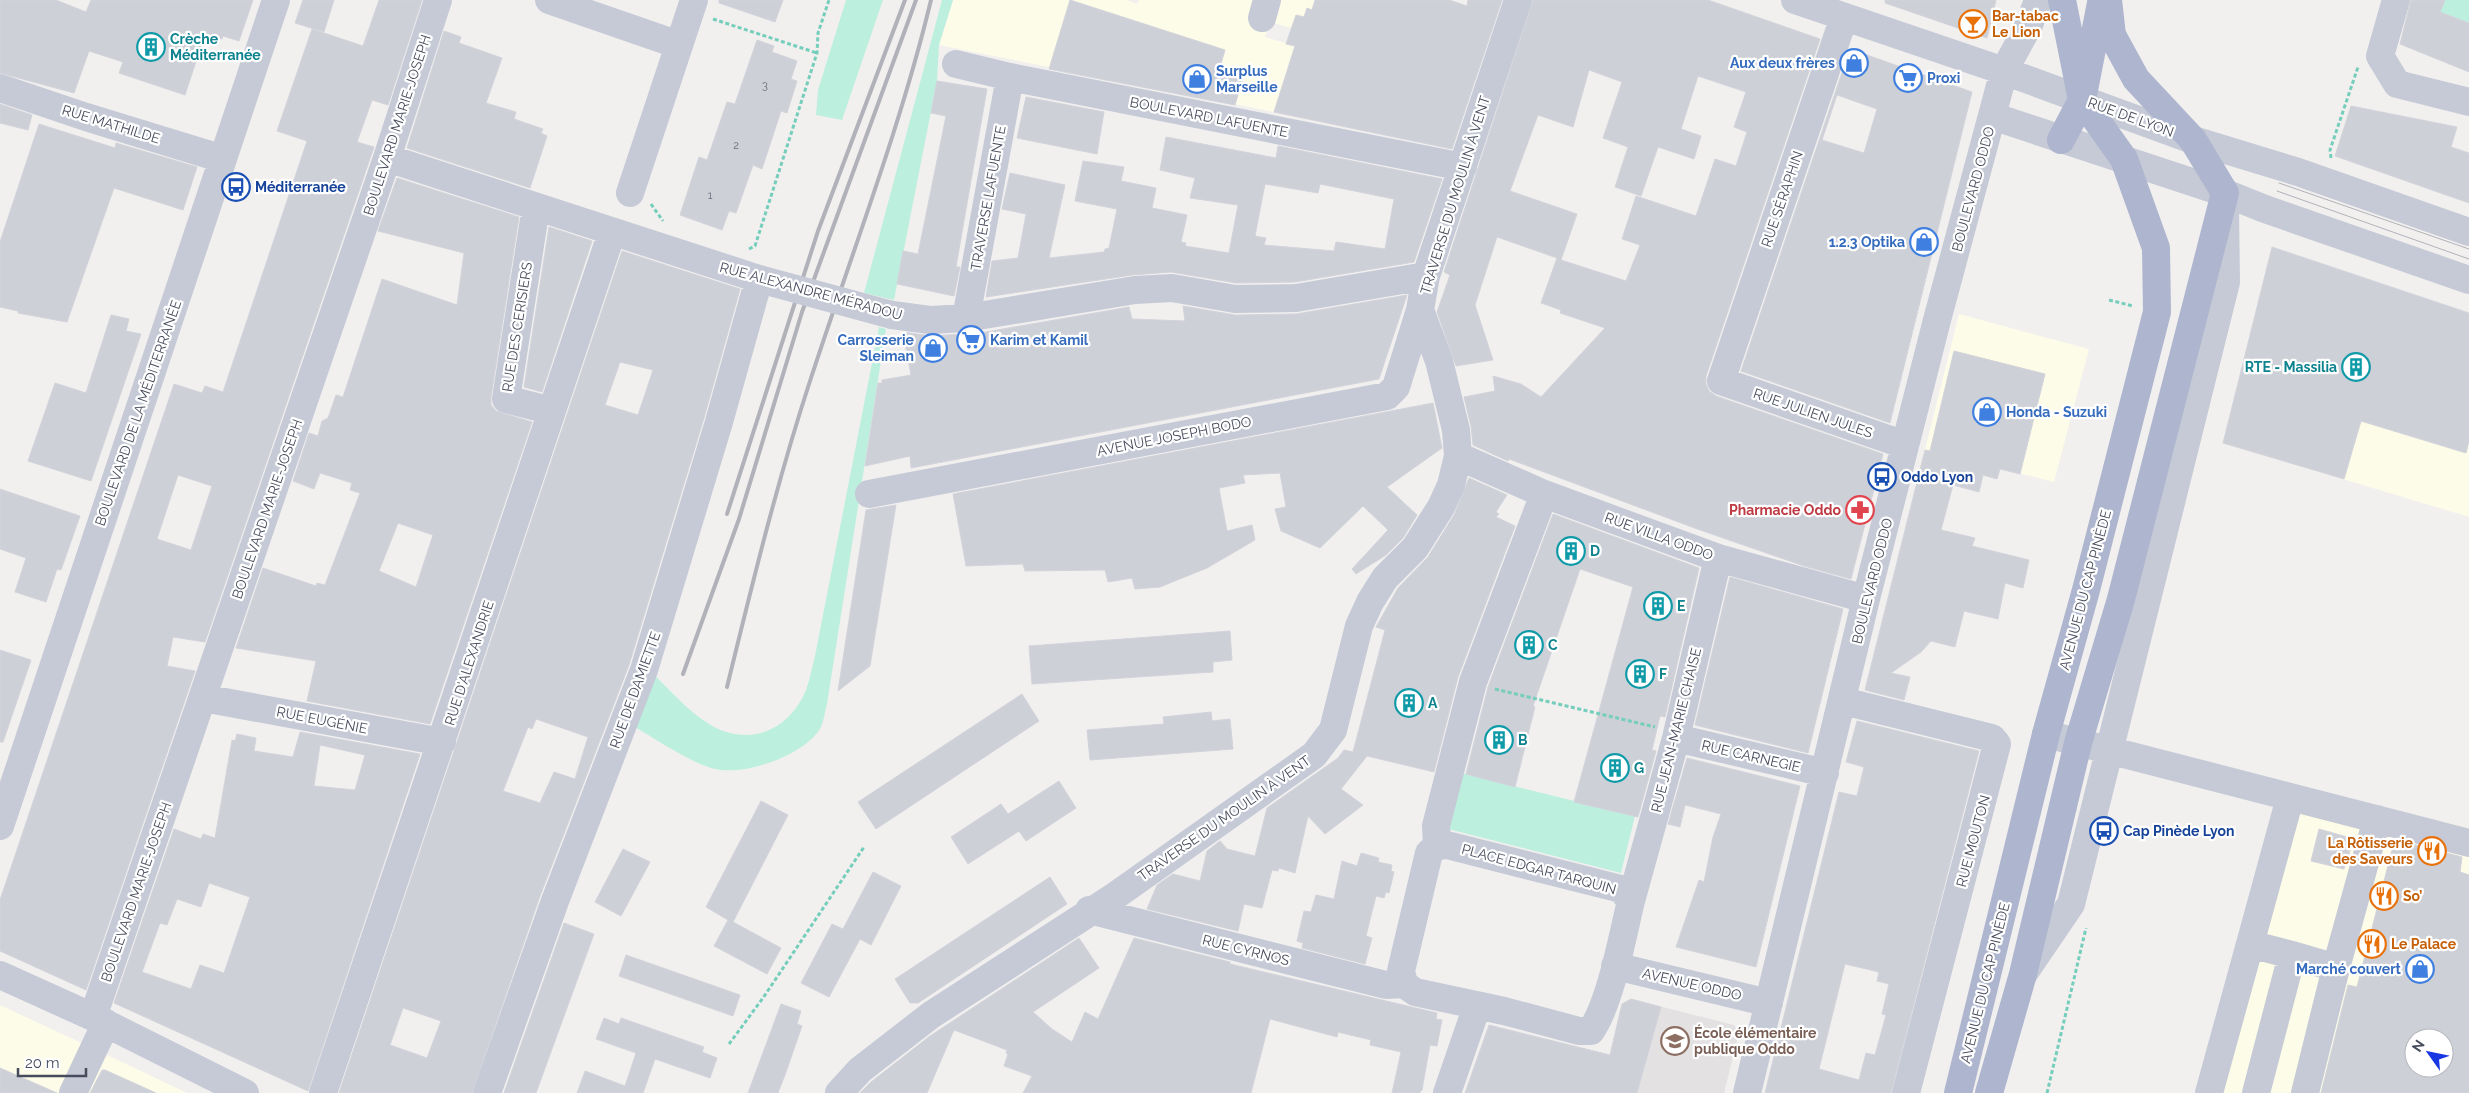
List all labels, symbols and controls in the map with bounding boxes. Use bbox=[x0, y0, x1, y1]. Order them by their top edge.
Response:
place label: Bar-tabac Le Lion bbox=[1992, 8, 2059, 40]
bar icon: Bar-tabac Le Lion bbox=[1958, 9, 1988, 39]
place label: Crèche Méditerranée bbox=[170, 31, 261, 63]
building icon: Crèche Méditerranée bbox=[136, 32, 166, 62]
street label: BOULEVARD MARIE-JOSEPH bbox=[360, 33, 434, 217]
shop icon: Aux deux frères bbox=[1839, 48, 1869, 78]
place label: Aux deux frères bbox=[1730, 55, 1835, 71]
place label: Surplus Marseille bbox=[1216, 63, 1278, 95]
supermarket icon: Proxi bbox=[1893, 63, 1923, 93]
shop icon: Surplus Marseille bbox=[1182, 64, 1212, 94]
place label: Proxi bbox=[1927, 70, 1960, 86]
house number: 3 bbox=[762, 79, 768, 92]
street label: TRAVERSE DU MOULIN À VENT bbox=[1416, 93, 1493, 296]
street label: BOULEVARD LAFUENTE bbox=[1129, 94, 1289, 140]
street label: RUE DE LYON bbox=[2086, 94, 2176, 140]
street label: RUE MATHILDE bbox=[60, 101, 162, 147]
street label: TRAVERSE LAFUENTE bbox=[967, 124, 1009, 272]
street label: BOULEVARD ODDO bbox=[1949, 125, 1997, 253]
house number: 2 bbox=[733, 139, 739, 152]
street label: RUE SÉRAPHIN bbox=[1757, 148, 1806, 249]
bus stop icon: Méditerranée bbox=[221, 172, 251, 202]
place label: Méditerranée bbox=[255, 179, 346, 195]
house number: 1 bbox=[708, 189, 713, 202]
shop icon: 1.2.3 Optika bbox=[1909, 227, 1939, 257]
place label: 1.2.3 Optika bbox=[1829, 234, 1905, 250]
street label: RUE ALEXANDRE MÉRADOU bbox=[718, 258, 904, 323]
street label: RUE DES CERISIERS bbox=[499, 260, 535, 393]
street label: BOULEVARD DE LA MÉDITERRANÉE bbox=[91, 298, 184, 528]
supermarket icon: Karim et Kamil bbox=[956, 325, 986, 355]
place label: Carrosserie Sleiman bbox=[838, 332, 915, 364]
place label: Karim et Kamil bbox=[990, 332, 1089, 348]
shop icon: Carrosserie Sleiman bbox=[918, 333, 948, 363]
building icon: RTE - Massilia bbox=[2341, 352, 2371, 382]
place label: RTE - Massilia bbox=[2245, 359, 2337, 375]
street label: RUE JULIEN JULES bbox=[1751, 385, 1875, 441]
shop icon: Honda - Suzuki bbox=[1972, 397, 2002, 427]
place label: Honda - Suzuki bbox=[2006, 404, 2107, 420]
street label: AVENUE JOSEPH BODO bbox=[1095, 413, 1253, 459]
street label: BOULEVARD MARIE-JOSEPH bbox=[229, 417, 305, 601]
bus stop icon: Oddo Lyon bbox=[1867, 462, 1897, 492]
place label: Oddo Lyon bbox=[1901, 469, 1973, 485]
pharmacy icon: Pharmacie Oddo bbox=[1845, 495, 1875, 525]
place label: Pharmacie Oddo bbox=[1729, 502, 1842, 518]
street label: AVENUE DU CAP PINÈDE bbox=[2055, 508, 2114, 672]
street label: RUE VILLA ODDO bbox=[1603, 509, 1715, 563]
street label: BOULEVARD ODDO bbox=[1849, 516, 1895, 646]
building icon: D bbox=[1556, 536, 1586, 566]
place label: D bbox=[1590, 543, 1600, 559]
building icon: E bbox=[1643, 591, 1673, 621]
place label: E bbox=[1677, 598, 1685, 614]
street label: RUE D'ALEXANDRIE bbox=[441, 599, 497, 727]
street label: RUE DE DAMIETTE bbox=[606, 630, 664, 750]
building icon: C bbox=[1514, 630, 1544, 660]
place label: C bbox=[1548, 637, 1558, 653]
street label: RUE JEAN-MARIE CHAISE bbox=[1648, 646, 1704, 814]
building icon: F bbox=[1625, 659, 1655, 689]
place label: F bbox=[1659, 666, 1667, 682]
building icon: A bbox=[1394, 688, 1424, 718]
place label: A bbox=[1428, 695, 1438, 711]
street label: RUE EUGÉNIE bbox=[275, 702, 369, 737]
building icon: B bbox=[1484, 725, 1514, 755]
place label: B bbox=[1518, 732, 1528, 748]
street label: RUE CARNEGIE bbox=[1700, 737, 1802, 775]
street label: TRAVERSE DU MOULIN À VENT bbox=[1134, 751, 1314, 884]
building icon: G bbox=[1600, 753, 1630, 783]
place label: G bbox=[1634, 760, 1644, 776]
street label: RUE MOUTON bbox=[1953, 793, 1993, 889]
street label: BOULEVARD MARIE-JOSEPH bbox=[98, 800, 174, 984]
bus stop icon: Cap Pinède Lyon bbox=[2089, 816, 2119, 846]
place label: Cap Pinède Lyon bbox=[2123, 823, 2234, 839]
place label: La Rôtisserie des Saveurs bbox=[2327, 835, 2414, 867]
restaurant icon: La Rôtisserie des Saveurs bbox=[2417, 836, 2447, 866]
street label: PLACE EDGAR TARQUIN bbox=[1460, 841, 1618, 897]
restaurant icon: So’ bbox=[2369, 881, 2399, 911]
place label: So’ bbox=[2403, 888, 2422, 904]
street label: AVENUE DU CAP PINÈDE bbox=[1956, 901, 2013, 1065]
restaurant icon: Le Palace bbox=[2357, 929, 2387, 959]
street label: RUE CYRNOS bbox=[1201, 931, 1292, 969]
place label: Le Palace bbox=[2391, 936, 2457, 952]
shop icon: Marché couvert bbox=[2405, 954, 2435, 984]
place label: Marché couvert bbox=[2296, 961, 2402, 977]
street label: AVENUE ODDO bbox=[1641, 965, 1743, 1003]
place label: École élémentaire publique Oddo bbox=[1694, 1024, 1817, 1057]
school or university icon: École élémentaire publique Oddo bbox=[1660, 1026, 1690, 1056]
north arrow bbox=[2404, 1028, 2454, 1078]
text: N bbox=[2408, 1037, 2428, 1055]
scale bar bbox=[18, 1046, 85, 1078]
text: 20 m bbox=[25, 1054, 60, 1072]

